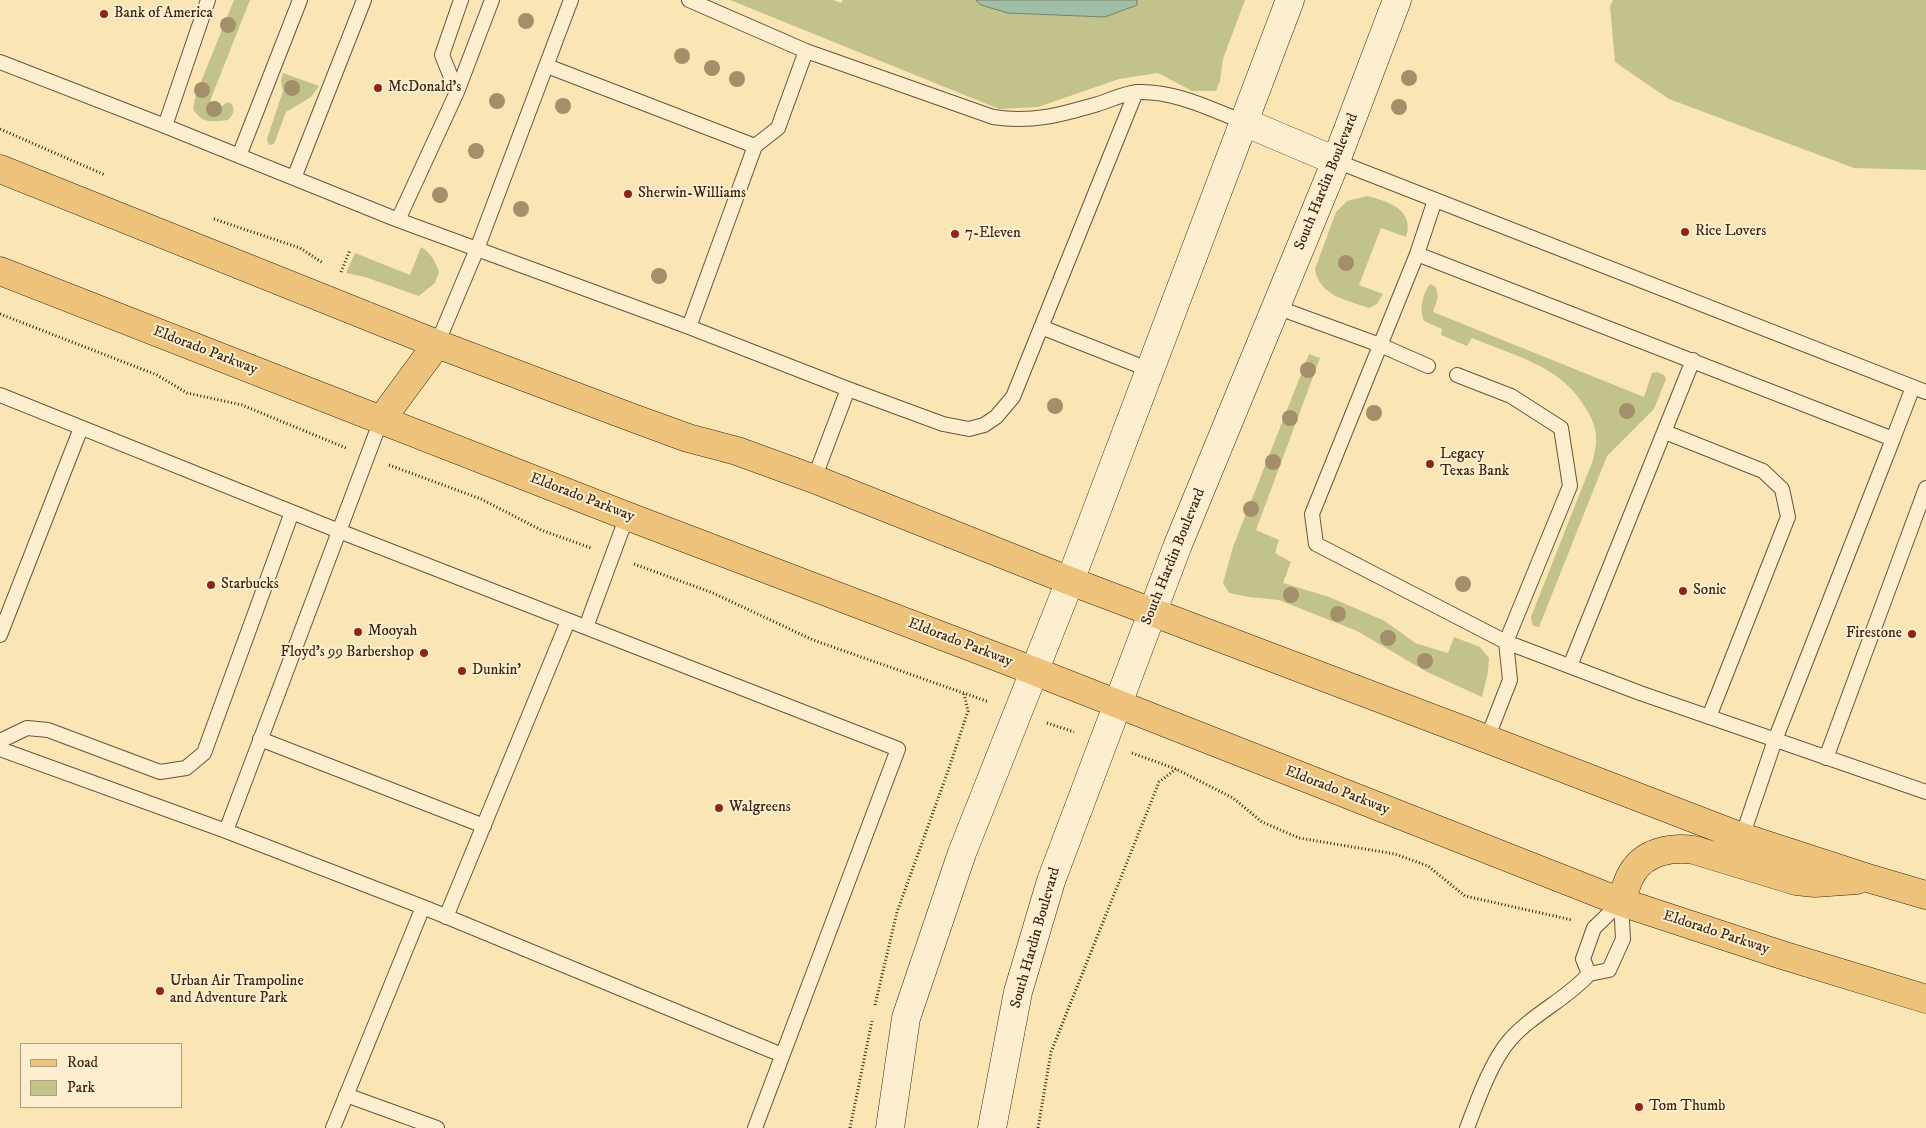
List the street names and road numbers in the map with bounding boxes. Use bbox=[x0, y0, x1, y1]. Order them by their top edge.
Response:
street label: South Hardin Boulevard bbox=[1291, 111, 1363, 253]
street label: Eldorado Parkway bbox=[150, 323, 260, 379]
street label: Eldorado Parkway bbox=[527, 470, 637, 526]
street label: South Hardin Boulevard bbox=[1138, 486, 1210, 628]
street label: Eldorado Parkway bbox=[905, 615, 1015, 671]
street label: Eldorado Parkway bbox=[1282, 763, 1392, 819]
street label: South Hardin Boulevard bbox=[1007, 865, 1065, 1011]
street label: Eldorado Parkway bbox=[1661, 907, 1771, 959]

